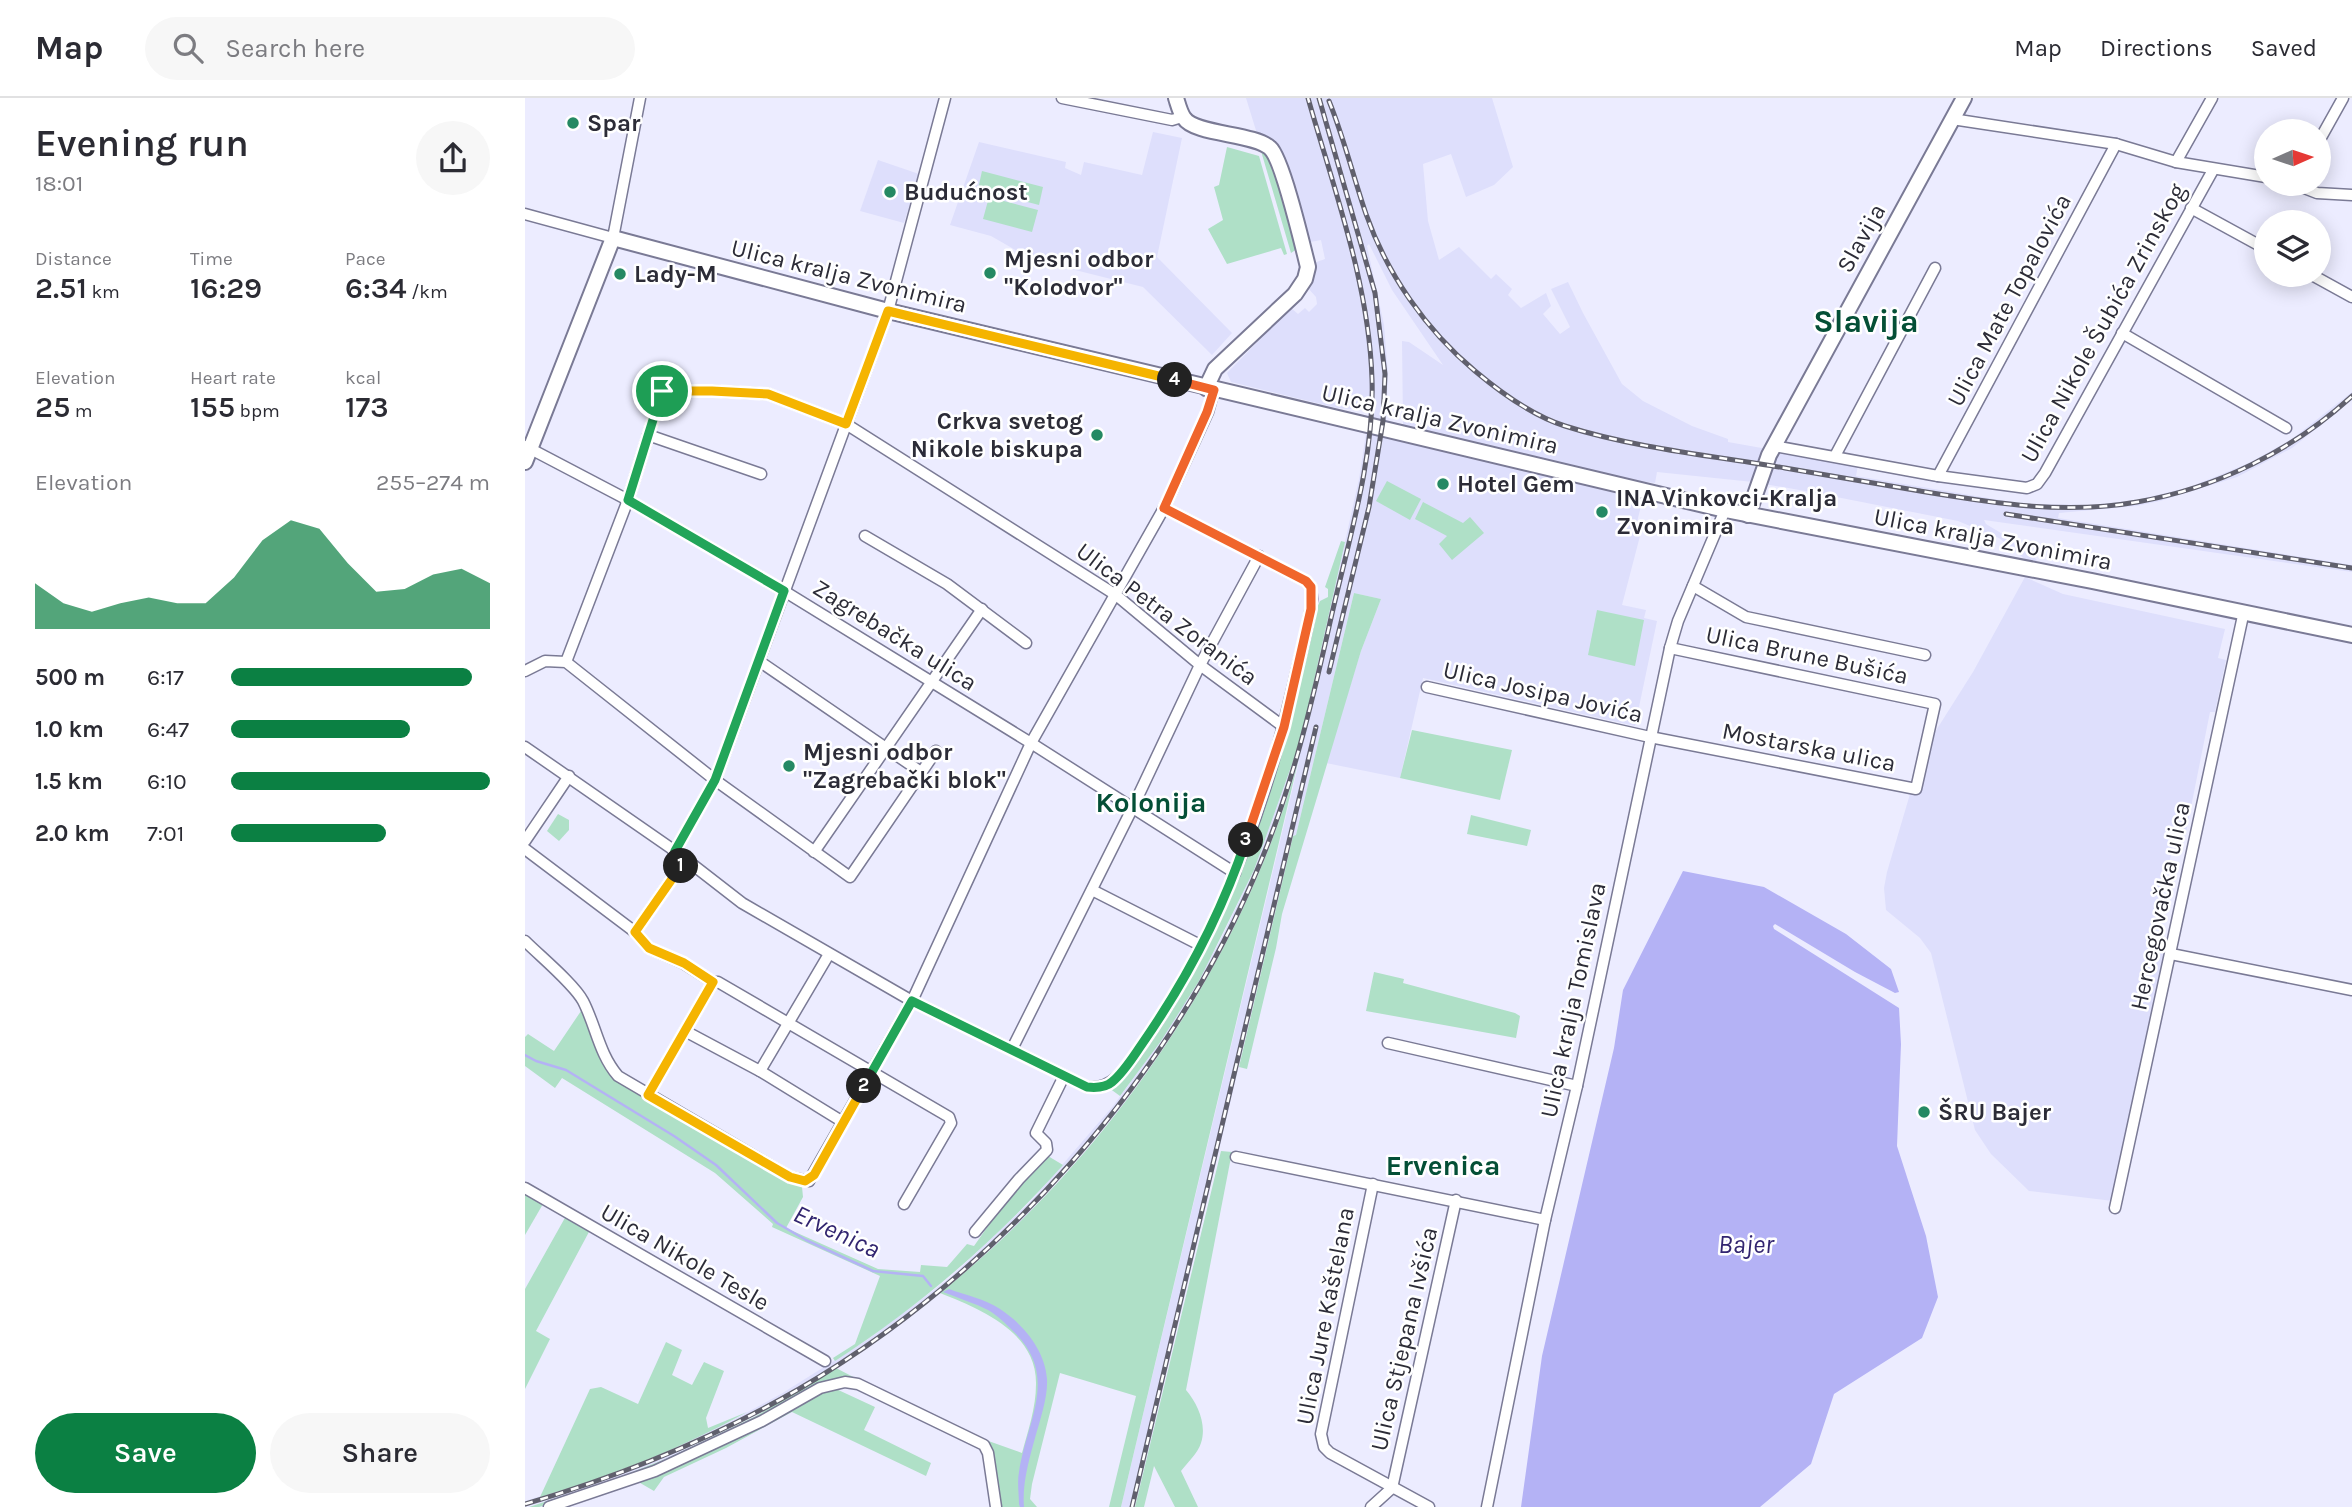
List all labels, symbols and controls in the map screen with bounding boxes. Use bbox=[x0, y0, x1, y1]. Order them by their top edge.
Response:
search box bbox=[145, 17, 635, 80]
text: Map bbox=[35, 29, 103, 67]
icon: search bbox=[169, 29, 207, 67]
text: Search here bbox=[225, 33, 365, 64]
text: Map bbox=[2014, 34, 2062, 62]
text: Directions bbox=[2100, 34, 2213, 62]
text: Saved bbox=[2251, 34, 2317, 62]
place label: Spar bbox=[587, 109, 641, 137]
marker: Spar bbox=[565, 115, 581, 131]
north arrow bbox=[2254, 119, 2331, 196]
map controls bbox=[2254, 119, 2331, 287]
text: Evening run bbox=[35, 121, 249, 166]
button: share bbox=[416, 121, 490, 195]
text: 18:01 bbox=[35, 170, 83, 197]
place label: Budućnost bbox=[904, 178, 1028, 206]
street label: Ulica Nikole Šubića Zrinskog bbox=[2014, 178, 2192, 467]
marker: Budućnost bbox=[882, 184, 898, 200]
street label: Ulica Mate Topalovića bbox=[1941, 189, 2077, 411]
street label: Slavija bbox=[1831, 199, 1891, 277]
button: layers bbox=[2254, 210, 2331, 287]
street label: Ulica kralja Zvonimira bbox=[728, 233, 970, 319]
place label: Mjesni odbor "Kolodvor" bbox=[1004, 245, 1154, 301]
text: Distance bbox=[35, 248, 112, 270]
text: Time bbox=[190, 248, 233, 270]
text: Pace bbox=[345, 248, 386, 270]
place label: Lady-M bbox=[634, 260, 717, 288]
marker: Mjesni odbor "Kolodvor" bbox=[982, 265, 998, 281]
marker: Lady-M bbox=[612, 266, 628, 282]
text: 2.51 bbox=[35, 270, 87, 306]
text: 16:29 bbox=[190, 270, 262, 306]
text: 6:34 bbox=[345, 270, 407, 306]
text: km bbox=[87, 281, 120, 303]
text: /km bbox=[407, 281, 448, 303]
district label: Slavija bbox=[1813, 303, 1919, 340]
pin bbox=[632, 361, 692, 421]
pin: 4 bbox=[1157, 362, 1193, 398]
text: Elevation bbox=[35, 367, 115, 389]
text: Heart rate bbox=[190, 367, 276, 389]
text: kcal bbox=[345, 367, 381, 389]
text: 4 bbox=[1169, 368, 1180, 390]
icon: arrive bbox=[643, 372, 681, 410]
street label: Ulica kralja Zvonimira bbox=[1319, 378, 1561, 460]
text: 25 bbox=[35, 389, 70, 425]
text: 155 bbox=[190, 389, 235, 425]
text: 173 bbox=[345, 389, 389, 425]
text: m bbox=[70, 400, 93, 422]
text: bpm bbox=[235, 400, 280, 422]
place label: Crkva svetog Nikole biskupa bbox=[911, 407, 1083, 463]
marker: Crkva svetog Nikole biskupa bbox=[1089, 427, 1105, 443]
text: Elevation bbox=[35, 469, 132, 496]
text: 255–274 m bbox=[376, 469, 490, 496]
place label: Hotel Gem bbox=[1457, 470, 1575, 498]
marker: Hotel Gem bbox=[1435, 476, 1451, 492]
place label: INA Vinkovci-Kralja Zvonimira bbox=[1616, 484, 1837, 540]
street label: Ulica kralja Zvonimira bbox=[1872, 502, 2114, 576]
marker: INA Vinkovci-Kralja Zvonimira bbox=[1594, 504, 1610, 520]
street label: Ulica Petra Zoranića bbox=[1071, 537, 1263, 691]
street label: Zagrebačka ulica bbox=[808, 573, 982, 697]
street label: Ulica Brune Bušića bbox=[1703, 620, 1911, 690]
street label: Ulica Josipa Jovića bbox=[1440, 655, 1646, 729]
text: 500 m bbox=[35, 664, 105, 691]
text: 6:17 bbox=[147, 664, 184, 691]
text: 1.0 km bbox=[35, 716, 104, 743]
text: 6:47 bbox=[147, 716, 189, 743]
street label: Mostarska ulica bbox=[1720, 716, 1898, 778]
place label: Mjesni odbor "Zagrebački blok" bbox=[803, 738, 1006, 794]
marker: Mjesni odbor "Zagrebački blok" bbox=[781, 758, 797, 774]
text: 1.5 km bbox=[35, 768, 103, 795]
text: 6:10 bbox=[147, 768, 187, 795]
district label: Kolonija bbox=[1096, 786, 1206, 819]
street label: Hercegovačka ulica bbox=[2124, 799, 2196, 1013]
text: 2.0 km bbox=[35, 820, 110, 847]
text: 7:01 bbox=[147, 820, 184, 847]
pin: 3 bbox=[1229, 822, 1263, 858]
text: 3 bbox=[1240, 828, 1251, 850]
pin: 1 bbox=[663, 848, 699, 884]
text: 1 bbox=[677, 854, 684, 876]
street label: Ulica kralja Tomislava bbox=[1534, 880, 1612, 1120]
pin: 2 bbox=[847, 1068, 881, 1104]
text: 2 bbox=[858, 1074, 869, 1096]
place label: ŠRU Bajer bbox=[1938, 1097, 2052, 1126]
marker: ŠRU Bajer bbox=[1916, 1104, 1932, 1120]
district label: Ervenica bbox=[1386, 1149, 1500, 1182]
street label: Ulica Nikole Tesle bbox=[596, 1197, 774, 1317]
water label: Ervenica bbox=[788, 1198, 885, 1265]
street label: Ulica Jure Kaštelana bbox=[1290, 1205, 1360, 1427]
street label: Ulica Stjepana Ivšića bbox=[1365, 1224, 1443, 1454]
water label: Bajer bbox=[1718, 1229, 1775, 1260]
button: Save bbox=[35, 1413, 256, 1493]
button: Share bbox=[270, 1413, 490, 1493]

